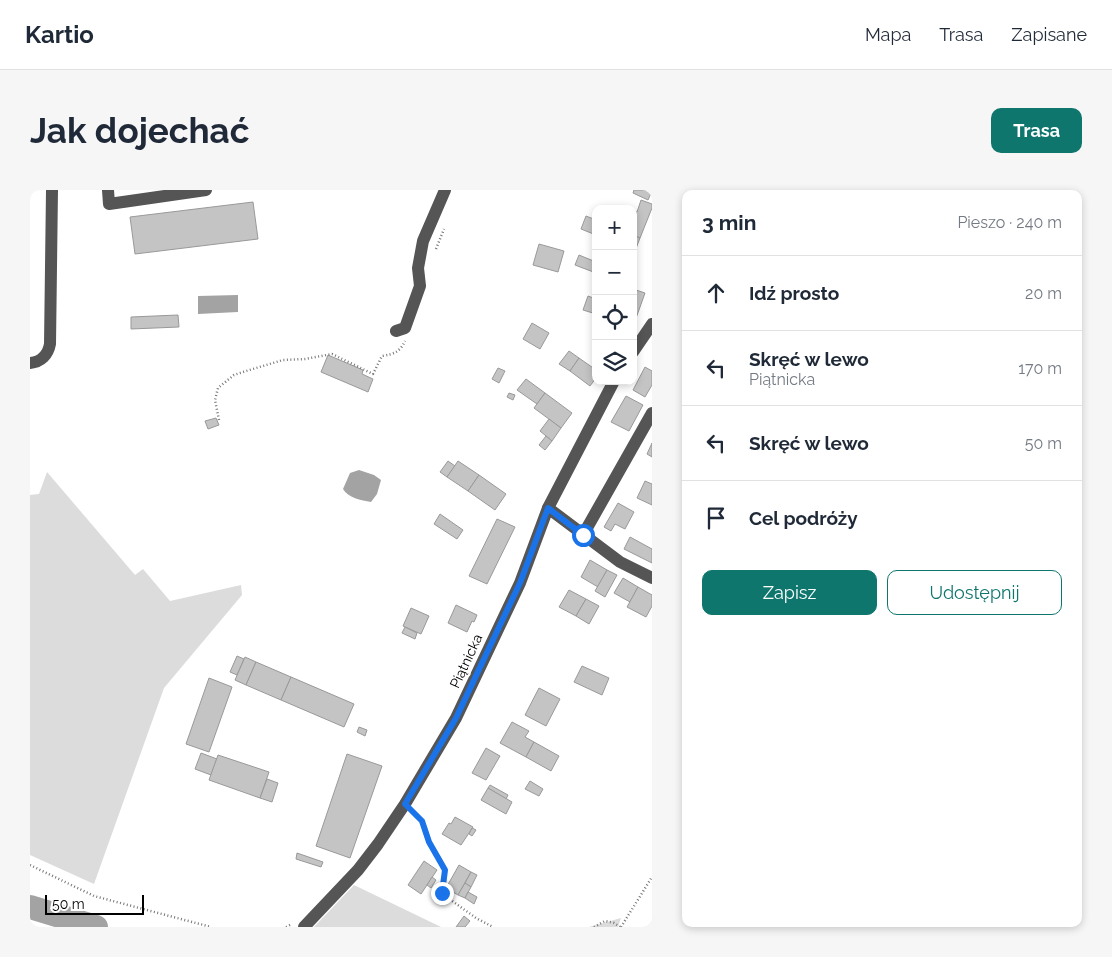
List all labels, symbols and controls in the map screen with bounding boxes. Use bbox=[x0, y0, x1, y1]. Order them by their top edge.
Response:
text: Kartio bbox=[25, 20, 94, 49]
text: Mapa bbox=[865, 24, 911, 45]
text: Trasa bbox=[939, 24, 983, 45]
text: Zapisane bbox=[1011, 24, 1087, 45]
button: Trasa bbox=[991, 108, 1082, 153]
text: Jak dojechać bbox=[30, 110, 249, 151]
map controls bbox=[592, 205, 637, 385]
button: + bbox=[592, 205, 637, 250]
text: 3 min bbox=[702, 210, 756, 235]
text: Pieszo · 240 m bbox=[957, 213, 1062, 232]
button: − bbox=[592, 250, 637, 295]
icon: ahead bbox=[702, 279, 730, 307]
text: Idź prosto bbox=[749, 282, 839, 304]
text: 20 m bbox=[1025, 284, 1062, 303]
button: locate bbox=[592, 295, 637, 340]
button: layers bbox=[592, 340, 637, 385]
text: Skręć w lewo bbox=[749, 348, 869, 370]
icon: left bbox=[702, 354, 730, 382]
text: 170 m bbox=[1018, 359, 1062, 378]
text: Piątnicka bbox=[749, 370, 815, 389]
icon: left bbox=[702, 429, 730, 457]
text: Skręć w lewo bbox=[749, 432, 869, 454]
text: 50 m bbox=[1025, 434, 1062, 453]
icon: arrive bbox=[702, 504, 730, 532]
text: Cel podróży bbox=[749, 507, 858, 529]
route start bbox=[572, 524, 595, 547]
button: Zapisz bbox=[702, 570, 877, 615]
button: Udostępnij bbox=[887, 570, 1062, 615]
street label: Piątnicka bbox=[447, 631, 485, 691]
route end bbox=[431, 882, 454, 905]
scale bar bbox=[45, 892, 144, 915]
text: 50 m bbox=[52, 896, 85, 912]

